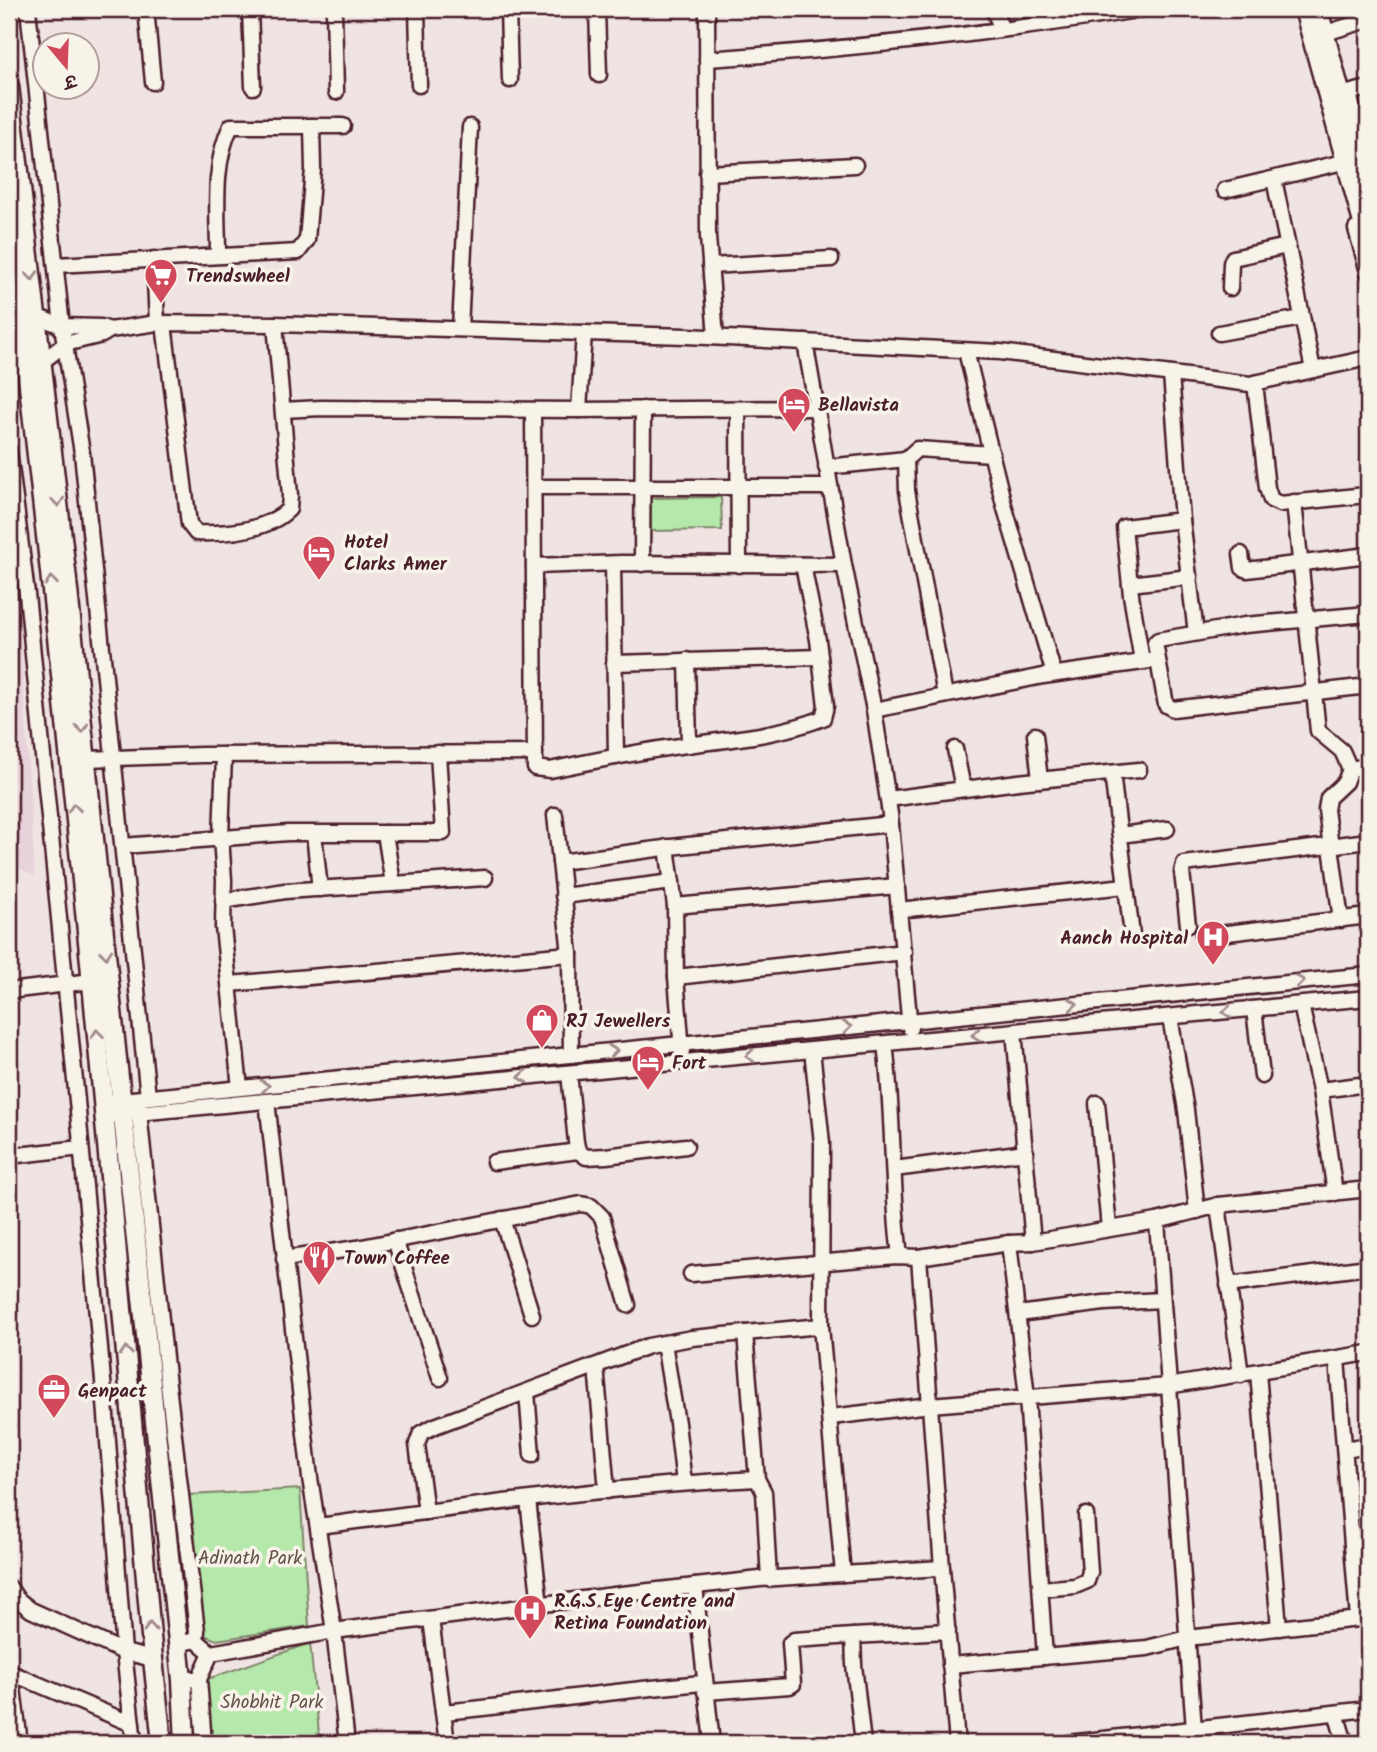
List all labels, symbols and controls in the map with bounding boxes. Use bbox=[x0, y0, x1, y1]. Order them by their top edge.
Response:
north arrow bbox=[32, 32, 102, 102]
text: उ bbox=[57, 64, 81, 98]
supermarket icon: Trendswheel bbox=[142, 256, 180, 305]
place label: Trendswheel bbox=[186, 262, 291, 292]
one-way arrow bbox=[25, 270, 40, 281]
hotel icon: Bellavista bbox=[775, 385, 813, 434]
place label: Bellavista bbox=[818, 391, 899, 421]
one-way arrow bbox=[51, 496, 66, 507]
place label: Hotel Clarks Amer bbox=[344, 528, 448, 580]
hotel icon: Hotel Clarks Amer bbox=[300, 533, 338, 582]
one-way arrow bbox=[43, 575, 58, 587]
one-way arrow bbox=[75, 722, 90, 734]
one-way arrow bbox=[67, 802, 82, 813]
hospital icon: Aanch Hospital bbox=[1194, 918, 1232, 967]
place label: Aanch Hospital bbox=[1060, 924, 1189, 954]
one-way arrow bbox=[99, 948, 114, 960]
one-way arrow bbox=[1294, 974, 1305, 989]
one-way arrow bbox=[1068, 997, 1079, 1012]
shop icon: RJ Jewellers bbox=[523, 1001, 561, 1050]
one-way arrow bbox=[1221, 1004, 1233, 1019]
place label: RJ Jewellers bbox=[566, 1007, 670, 1037]
one-way arrow bbox=[842, 1020, 853, 1035]
one-way arrow bbox=[970, 1027, 981, 1042]
one-way arrow bbox=[90, 1028, 105, 1039]
one-way arrow bbox=[608, 1043, 619, 1058]
hotel icon: Fort bbox=[629, 1043, 667, 1092]
one-way arrow bbox=[744, 1048, 755, 1063]
place label: Fort bbox=[672, 1049, 707, 1079]
one-way arrow bbox=[517, 1069, 528, 1084]
one-way arrow bbox=[259, 1078, 271, 1093]
restaurant icon: Town Coffee bbox=[300, 1238, 338, 1287]
place label: Town Coffee bbox=[344, 1244, 450, 1274]
one-way arrow bbox=[119, 1345, 134, 1356]
office icon: Genpact bbox=[35, 1371, 73, 1420]
place label: Genpact bbox=[78, 1377, 147, 1407]
park label: Adinath Park bbox=[198, 1544, 302, 1574]
place label: R.G.S Eye Centre and Retina Foundation bbox=[554, 1587, 735, 1639]
hospital icon: R.G.S Eye Centre and Retina Foundation bbox=[511, 1592, 549, 1641]
one-way arrow bbox=[143, 1621, 158, 1632]
park label: Shobhit Park bbox=[221, 1688, 324, 1718]

